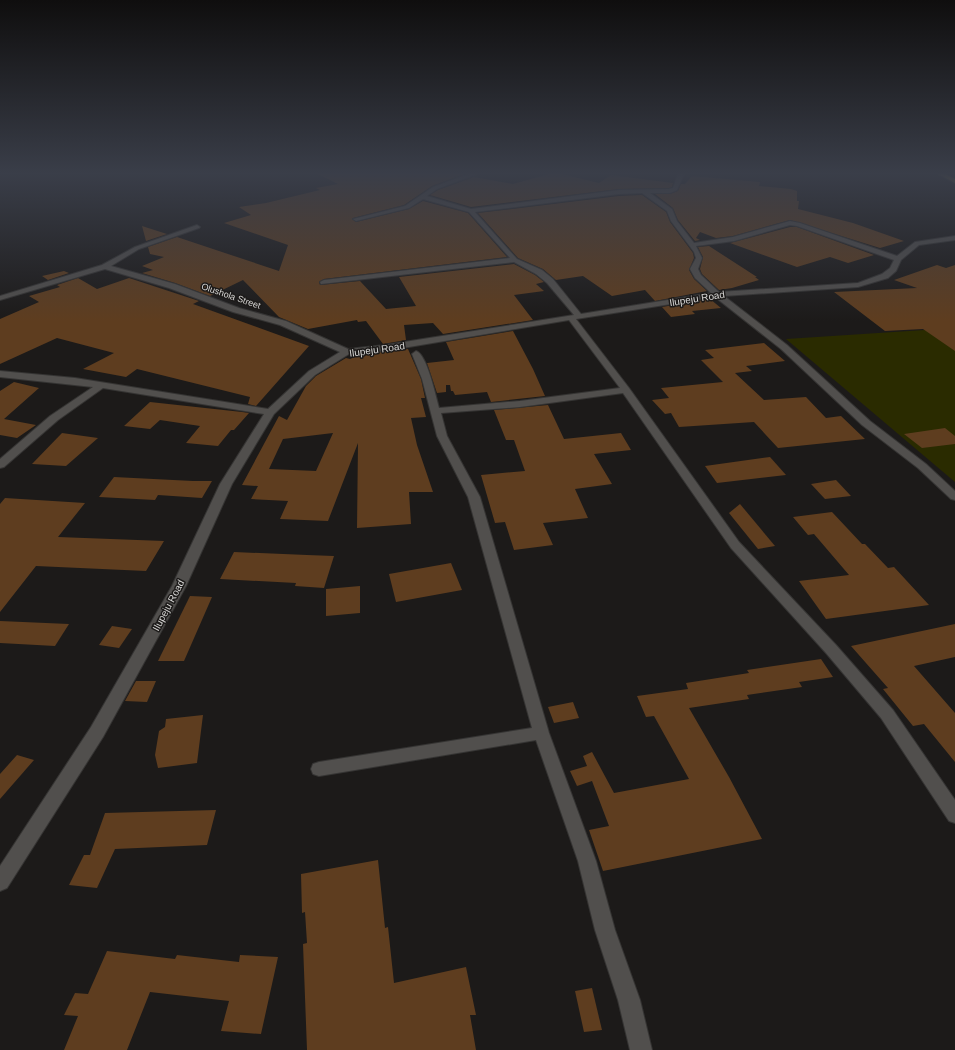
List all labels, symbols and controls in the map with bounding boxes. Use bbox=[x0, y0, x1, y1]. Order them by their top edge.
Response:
street label: Olushola Street bbox=[200, 281, 262, 311]
street label: Ilupeju Road bbox=[668, 289, 726, 308]
street label: Ilupeju Road bbox=[348, 340, 406, 359]
street label: Ilupeju Road bbox=[150, 578, 186, 633]

